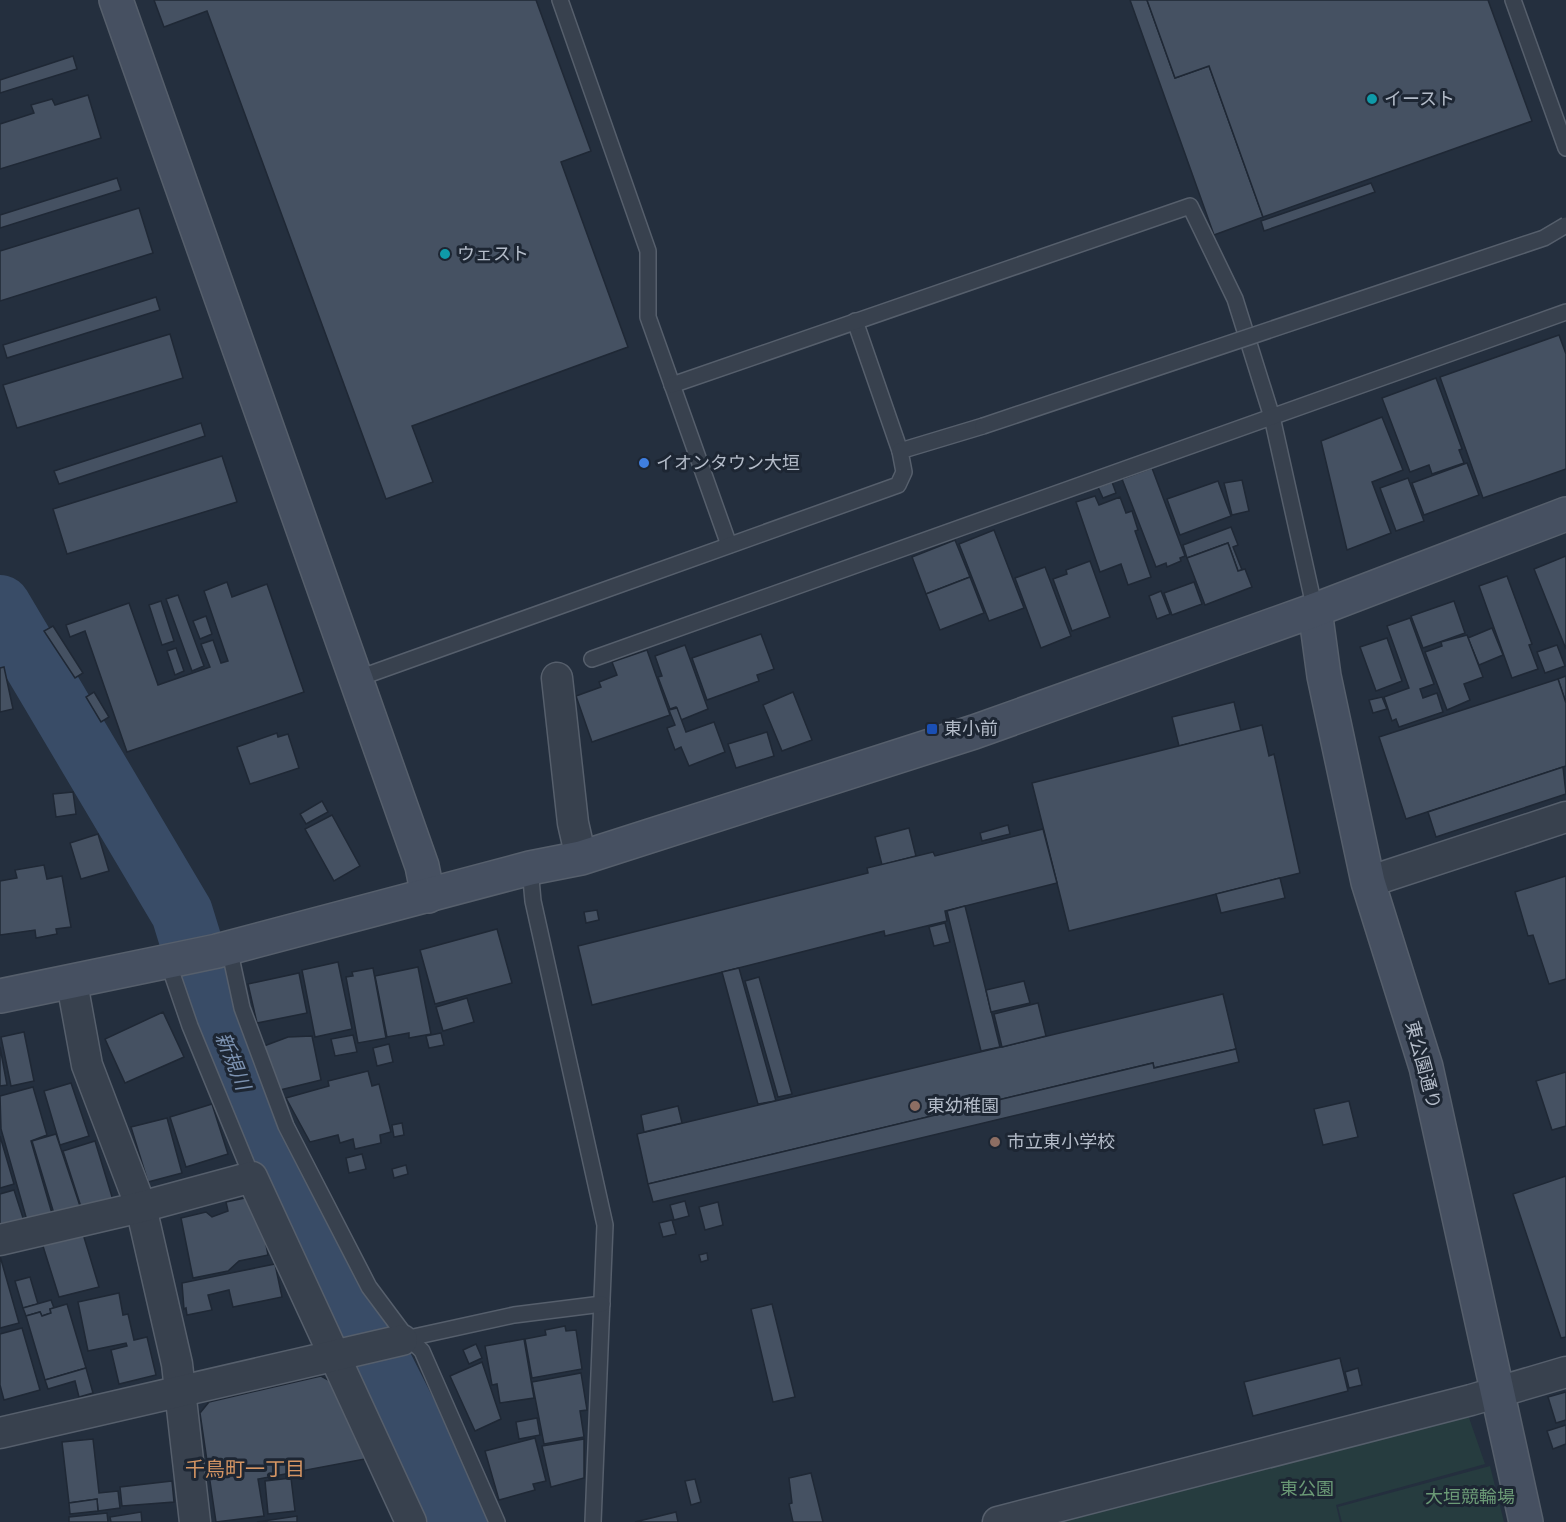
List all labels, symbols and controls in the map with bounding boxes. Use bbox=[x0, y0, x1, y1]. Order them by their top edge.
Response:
place label: イースト bbox=[1384, 88, 1455, 110]
marker: イースト bbox=[1365, 92, 1379, 106]
place label: ウェスト bbox=[457, 243, 529, 265]
marker: ウェスト bbox=[438, 247, 452, 261]
place label: イオンタウン大垣 bbox=[656, 452, 800, 474]
marker: イオンタウン大垣 bbox=[637, 456, 651, 470]
place label: 東小前 bbox=[944, 718, 998, 740]
marker: 東小前 bbox=[925, 722, 939, 736]
street label: 東公園通り bbox=[1401, 1019, 1445, 1111]
water label: 新規川 bbox=[211, 1029, 256, 1095]
place label: 東幼稚園 bbox=[927, 1095, 999, 1117]
marker: 東幼稚園 bbox=[908, 1099, 922, 1113]
place label: 市立東小学校 bbox=[1007, 1131, 1115, 1153]
marker: 市立東小学校 bbox=[988, 1135, 1002, 1149]
district label: 千鳥町一丁目 bbox=[185, 1457, 305, 1481]
park label: 東公園 bbox=[1280, 1478, 1334, 1500]
park label: 大垣競輪場 bbox=[1425, 1486, 1515, 1508]

